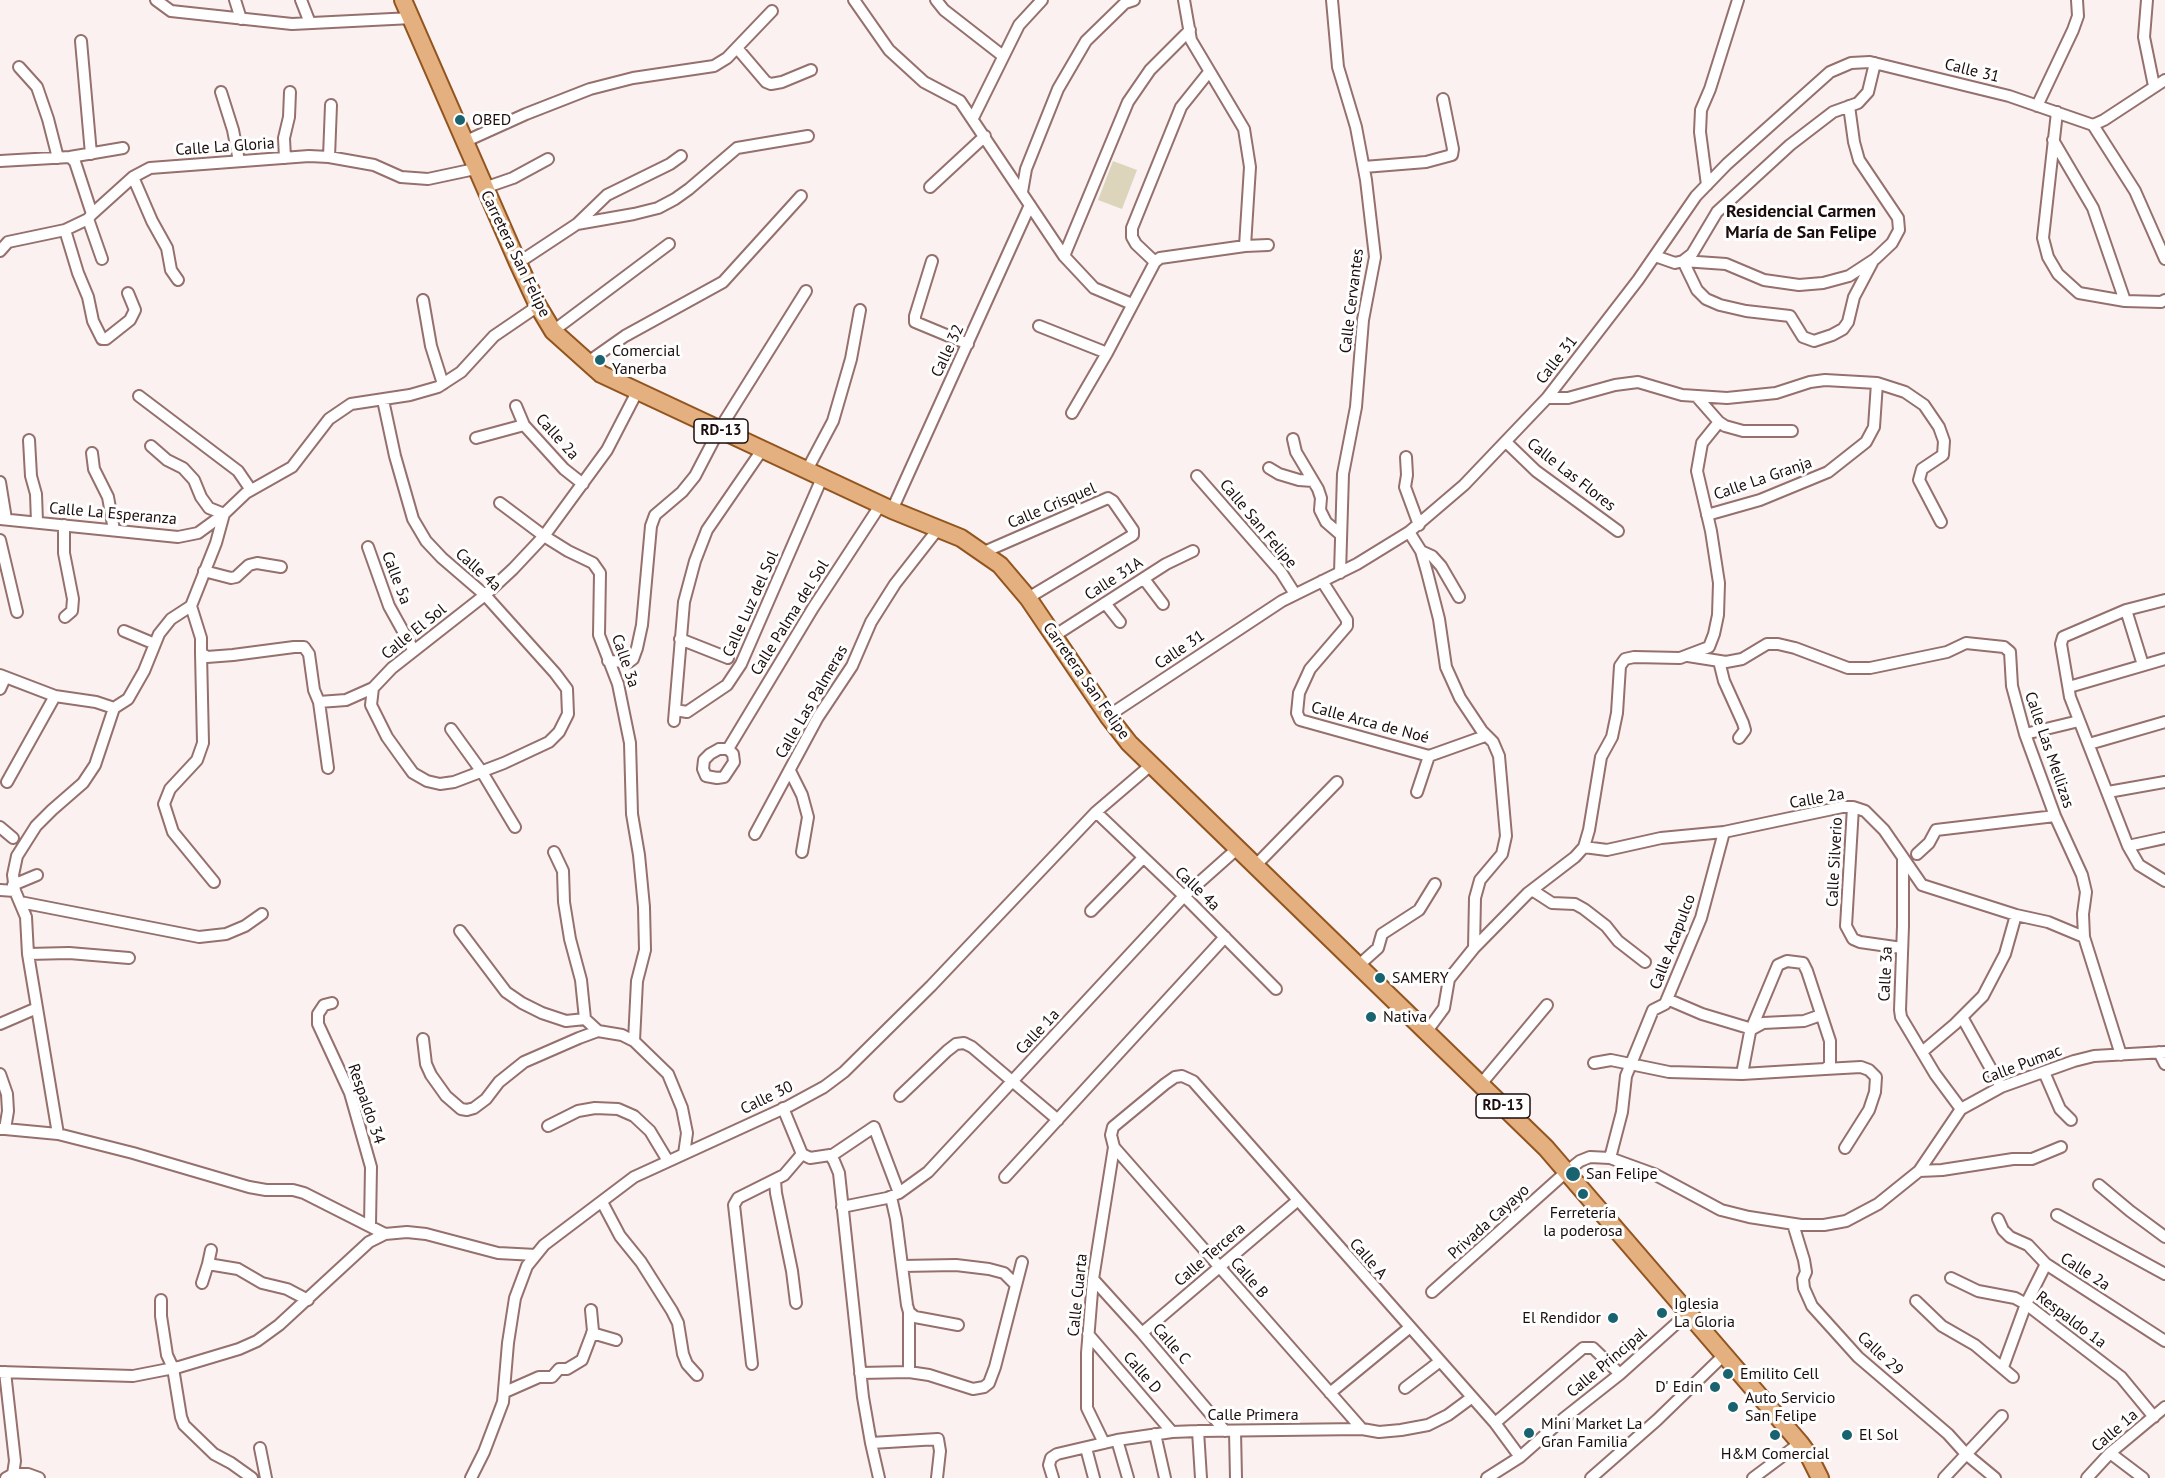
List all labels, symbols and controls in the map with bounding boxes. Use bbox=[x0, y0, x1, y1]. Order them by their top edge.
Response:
street label: Calle 31 bbox=[1943, 55, 2001, 87]
place label: OBED bbox=[472, 110, 511, 130]
marker: OBED bbox=[453, 113, 467, 127]
street label: Calle La Gloria bbox=[175, 134, 275, 160]
street label: Carretera San Felipe bbox=[476, 188, 554, 320]
district label: Residencial Carmen María de San Felipe bbox=[1725, 201, 1877, 244]
street label: Calle Cervantes bbox=[1336, 248, 1368, 354]
street label: Calle 32 bbox=[927, 322, 969, 380]
street label: Calle 31 bbox=[1532, 332, 1582, 388]
place label: Comercial Yanerba bbox=[612, 341, 680, 379]
marker: Comercial Yanerba bbox=[593, 353, 607, 367]
street label: Calle 2a bbox=[531, 410, 583, 464]
road number: RD-13 bbox=[694, 419, 748, 443]
street label: Calle Las Flores bbox=[1523, 434, 1619, 516]
street label: Calle La Granja bbox=[1711, 453, 1815, 505]
street label: Calle San Felipe bbox=[1215, 476, 1301, 572]
street label: Calle Crisquel bbox=[1005, 479, 1099, 533]
street label: Calle La Esperanza bbox=[48, 499, 178, 529]
street label: Calle 4a bbox=[451, 544, 505, 596]
street label: Calle Luz del Sol bbox=[719, 548, 783, 660]
street label: Calle 5a bbox=[377, 549, 415, 607]
street label: Calle 31A bbox=[1081, 553, 1147, 605]
street label: Calle Palma del Sol bbox=[747, 557, 833, 679]
street label: Calle El Sol bbox=[378, 600, 450, 664]
street label: Carretera San Felipe bbox=[1038, 619, 1134, 743]
street label: Calle 31 bbox=[1151, 626, 1209, 674]
street label: Calle 3a bbox=[607, 632, 643, 690]
street label: Calle Las Palmeras bbox=[772, 642, 852, 762]
street label: Calle Las Mellizas bbox=[2020, 689, 2078, 811]
street label: Calle Arca de Noé bbox=[1309, 698, 1431, 748]
street label: Calle 2a bbox=[1788, 785, 1846, 813]
street label: Calle Silverio bbox=[1823, 817, 1847, 907]
street label: Calle 4a bbox=[1170, 863, 1224, 915]
street label: Calle Acapulco bbox=[1646, 892, 1700, 992]
street label: Calle 3a bbox=[1875, 946, 1897, 1002]
place label: SAMERY bbox=[1392, 968, 1449, 988]
marker: SAMERY bbox=[1373, 971, 1387, 985]
street label: Calle 1a bbox=[1012, 1005, 1064, 1059]
place label: Nativa bbox=[1383, 1007, 1427, 1027]
marker: Nativa bbox=[1364, 1010, 1378, 1024]
street label: Calle Pumac bbox=[1979, 1041, 2065, 1089]
street label: Respaldo 34 bbox=[343, 1061, 389, 1147]
street label: Calle 30 bbox=[738, 1077, 796, 1119]
road number: RD-13 bbox=[1476, 1094, 1530, 1118]
place label: San Felipe bbox=[1586, 1164, 1658, 1184]
marker: San Felipe bbox=[1564, 1165, 1582, 1183]
street label: Privada Cayayo bbox=[1444, 1181, 1534, 1263]
marker: Ferretería la poderosa bbox=[1576, 1187, 1590, 1201]
place label: Ferretería la poderosa bbox=[1543, 1203, 1623, 1241]
street label: Calle Tercera bbox=[1171, 1219, 1249, 1291]
street label: Calle A bbox=[1345, 1235, 1391, 1283]
street label: Calle 2a bbox=[2057, 1249, 2113, 1295]
street label: Calle Cuarta bbox=[1064, 1253, 1092, 1337]
street label: Calle B bbox=[1226, 1254, 1272, 1302]
street label: Respaldo 1a bbox=[2032, 1287, 2110, 1353]
place label: Iglesia La Gloria bbox=[1674, 1294, 1735, 1332]
marker: Iglesia La Gloria bbox=[1655, 1306, 1669, 1320]
place label: El Rendidor bbox=[1522, 1308, 1601, 1328]
marker: El Rendidor bbox=[1606, 1311, 1620, 1325]
street label: Calle C bbox=[1148, 1320, 1194, 1368]
street label: Calle Principal bbox=[1563, 1324, 1651, 1402]
street label: Calle 29 bbox=[1853, 1328, 1907, 1380]
street label: Calle D bbox=[1119, 1348, 1165, 1398]
place label: Emilito Cell bbox=[1740, 1364, 1819, 1384]
marker: Emilito Cell bbox=[1721, 1367, 1735, 1381]
place label: D' Edin bbox=[1655, 1377, 1703, 1397]
marker: D' Edin bbox=[1708, 1380, 1722, 1394]
place label: Auto Servicio San Felipe bbox=[1745, 1388, 1835, 1426]
marker: Auto Servicio San Felipe bbox=[1726, 1400, 1740, 1414]
street label: Calle Primera bbox=[1207, 1405, 1299, 1425]
street label: Calle 1a bbox=[2088, 1406, 2142, 1456]
place label: Mini Market La Gran Familia bbox=[1541, 1414, 1642, 1452]
place label: El Sol bbox=[1859, 1425, 1898, 1445]
marker: Mini Market La Gran Familia bbox=[1522, 1426, 1536, 1440]
marker: H&M Comercial bbox=[1768, 1428, 1782, 1442]
marker: El Sol bbox=[1840, 1428, 1854, 1442]
place label: H&M Comercial bbox=[1721, 1444, 1829, 1464]

